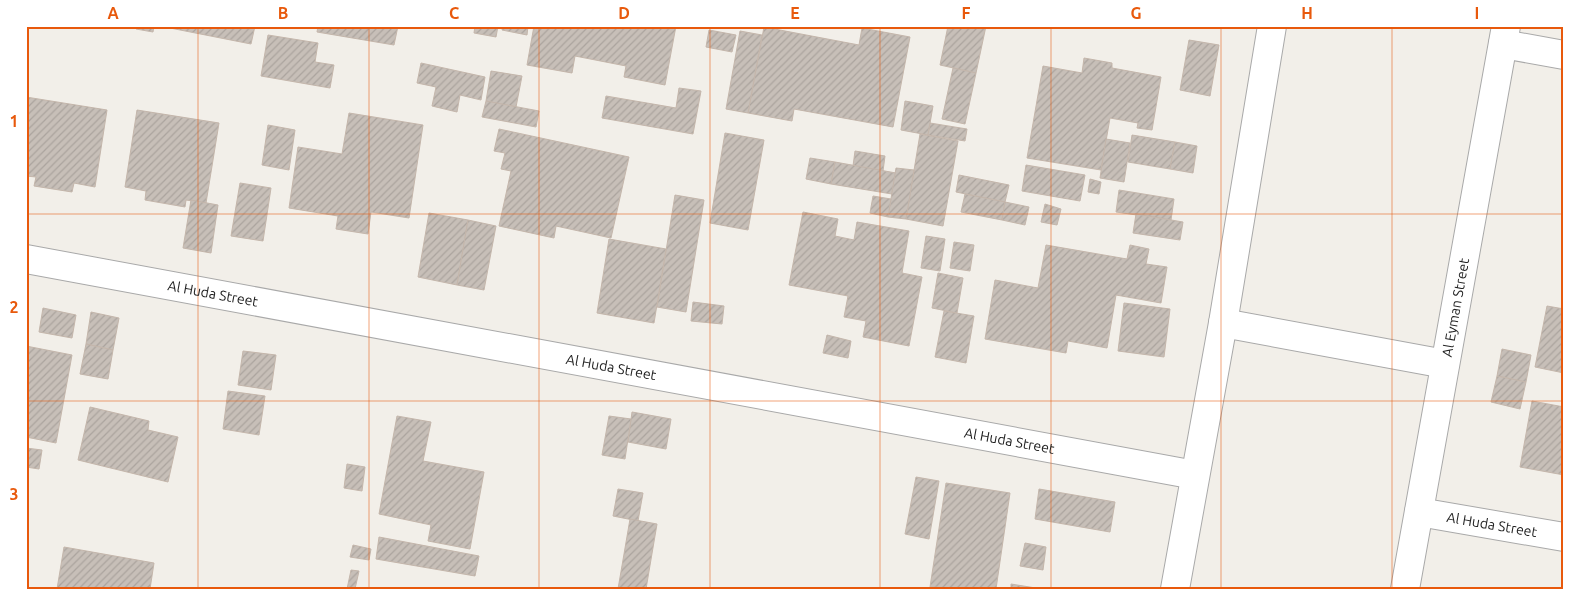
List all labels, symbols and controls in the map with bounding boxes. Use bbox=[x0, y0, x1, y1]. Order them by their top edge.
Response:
text: A bbox=[107, 4, 119, 22]
text: B bbox=[278, 4, 288, 22]
text: C bbox=[449, 4, 459, 22]
text: D bbox=[618, 4, 630, 22]
text: E bbox=[790, 4, 800, 22]
text: F bbox=[962, 4, 971, 22]
text: G bbox=[1130, 4, 1142, 22]
text: H bbox=[1301, 4, 1313, 22]
text: I bbox=[1475, 4, 1479, 22]
text: 1 bbox=[9, 112, 19, 130]
street label: Al Eyman Street bbox=[1439, 256, 1472, 358]
street label: Al Huda Street bbox=[166, 277, 260, 310]
text: 2 bbox=[9, 298, 19, 316]
street label: Al Huda Street bbox=[565, 351, 658, 383]
street label: Al Huda Street bbox=[963, 425, 1056, 457]
text: 3 bbox=[9, 485, 19, 503]
street label: Al Huda Street bbox=[1445, 509, 1539, 540]

